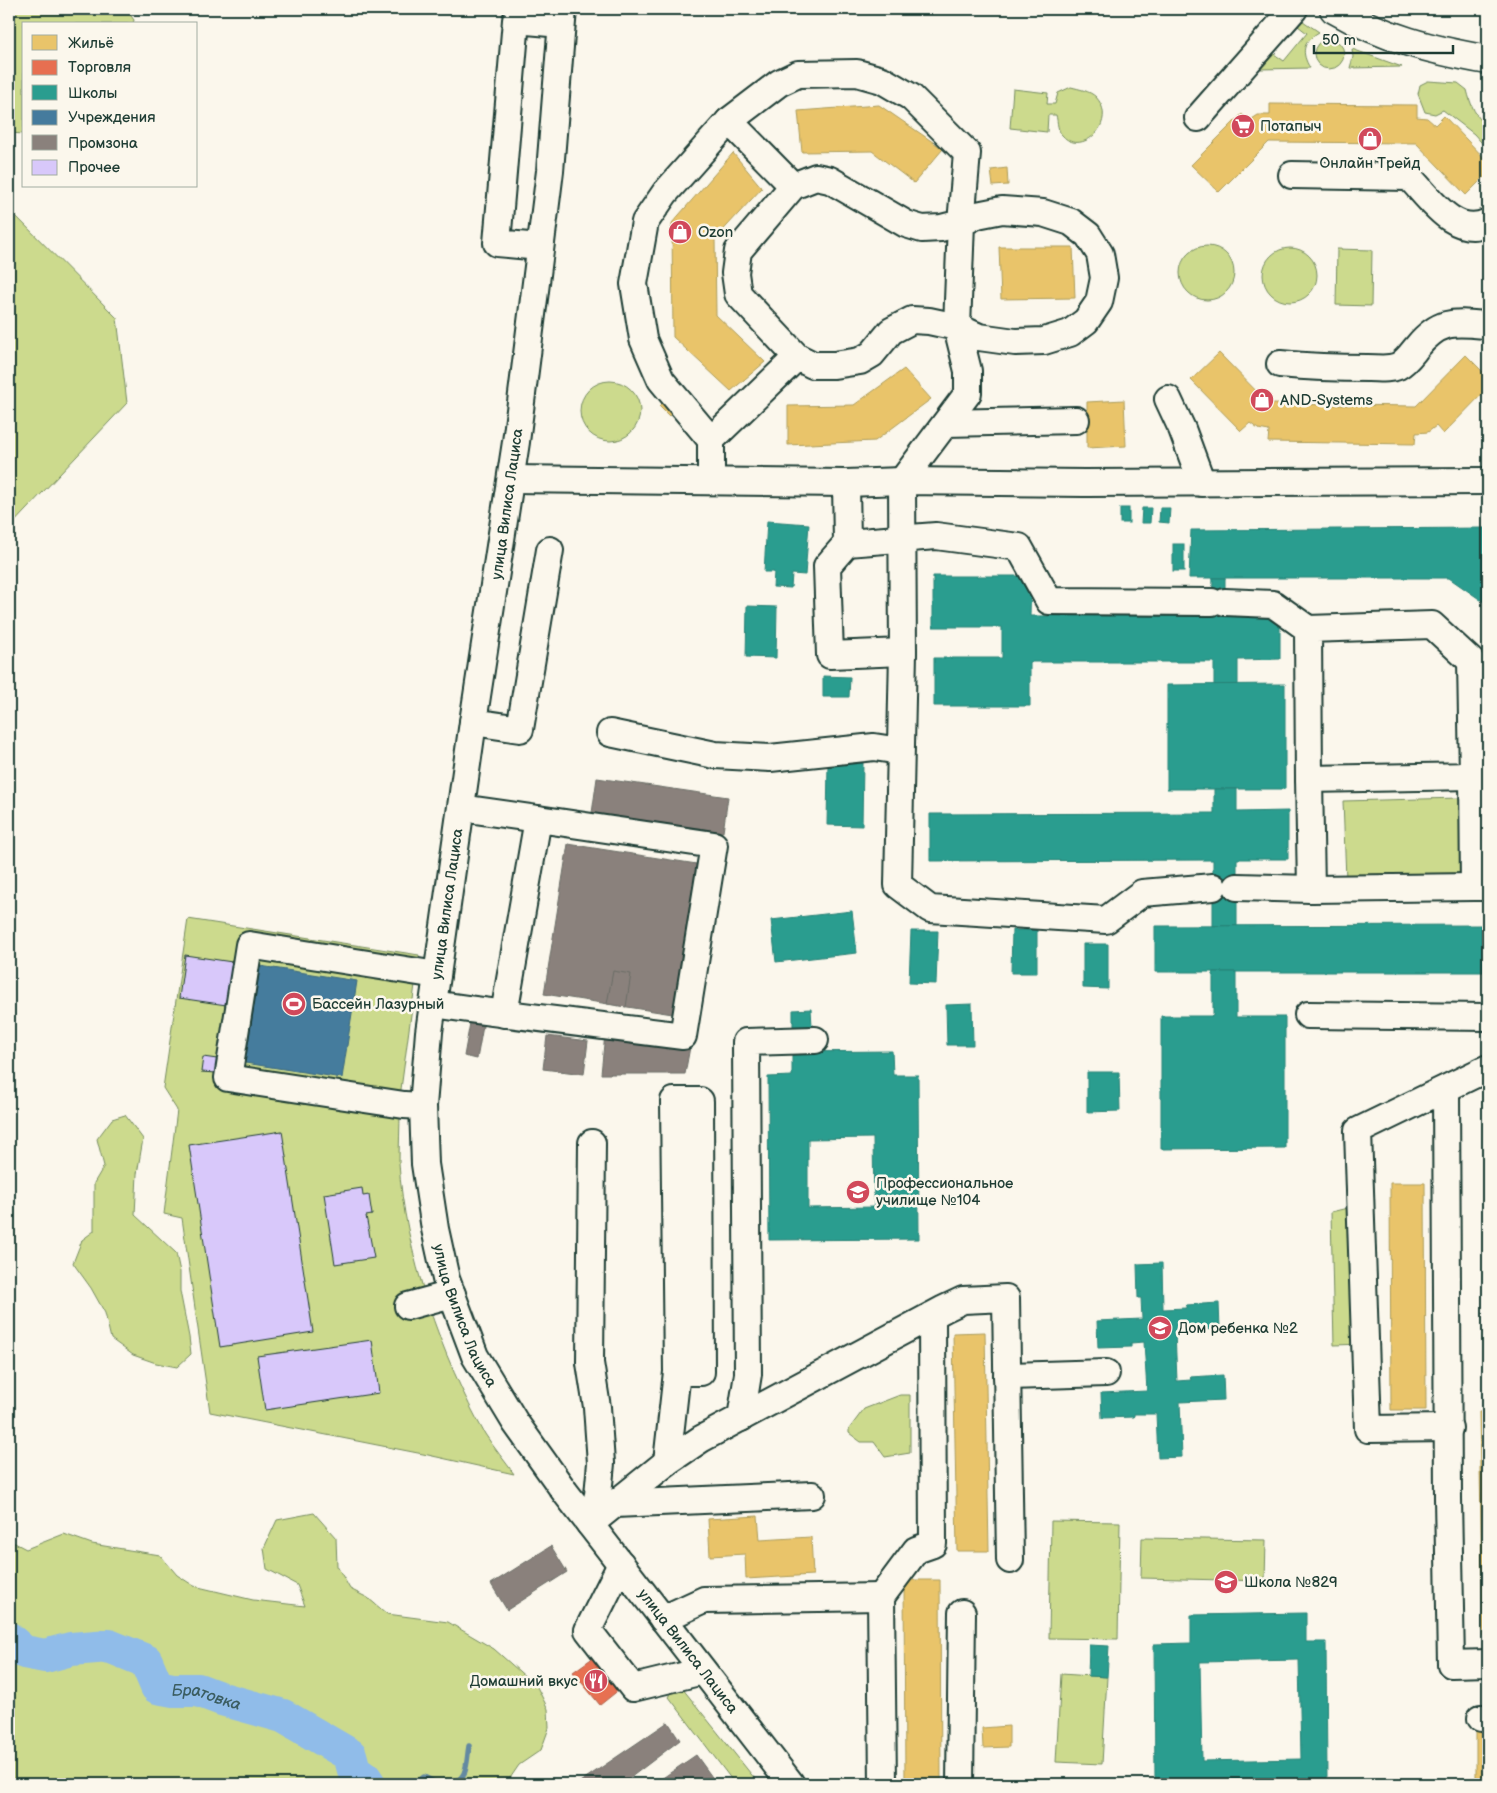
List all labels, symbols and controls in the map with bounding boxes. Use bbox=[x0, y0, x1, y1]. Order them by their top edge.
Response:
legend bbox=[22, 22, 198, 188]
scale bar bbox=[1314, 22, 1453, 54]
text: 50 m bbox=[1322, 31, 1356, 50]
text: Жильё bbox=[68, 34, 114, 53]
text: Торговля bbox=[68, 58, 131, 77]
text: Школы bbox=[68, 84, 117, 103]
text: Учреждения bbox=[68, 108, 155, 127]
supermarket icon: Потапыч bbox=[1230, 113, 1256, 139]
place label: Потапыч bbox=[1260, 117, 1322, 136]
shop icon: Онлайн Трейд bbox=[1357, 126, 1383, 152]
text: Промзона bbox=[68, 134, 138, 153]
place label: Онлайн Трейд bbox=[1320, 154, 1420, 173]
text: Прочее bbox=[68, 158, 120, 177]
shop icon: Ozon bbox=[667, 219, 693, 245]
place label: Ozon bbox=[698, 223, 733, 242]
shop icon: AND-Systems bbox=[1249, 387, 1275, 413]
place label: AND-Systems bbox=[1280, 391, 1373, 410]
street label: улица Вилиса Лациса bbox=[487, 427, 528, 581]
street label: улица Вилиса Лациса bbox=[427, 827, 468, 981]
sports icon: Бассейн Лазурный bbox=[281, 991, 307, 1017]
place label: Бассейн Лазурный bbox=[312, 995, 444, 1014]
place label: Профессиональное училище №104 bbox=[876, 1174, 1013, 1210]
school or university icon: Профессиональное училище №104 bbox=[845, 1179, 871, 1205]
street label: улица Вилиса Лациса bbox=[429, 1242, 501, 1391]
school or university icon: Дом ребенка №2 bbox=[1147, 1315, 1173, 1341]
place label: Дом ребенка №2 bbox=[1178, 1319, 1298, 1338]
school or university icon: Школа №829 bbox=[1213, 1569, 1239, 1595]
place label: Школа №829 bbox=[1244, 1573, 1338, 1592]
street label: улица Вилиса Лациса bbox=[634, 1585, 742, 1718]
restaurant icon: Домашний вкус bbox=[583, 1668, 609, 1694]
place label: Домашний вкус bbox=[470, 1672, 579, 1691]
water label: Братовка bbox=[171, 1682, 243, 1715]

